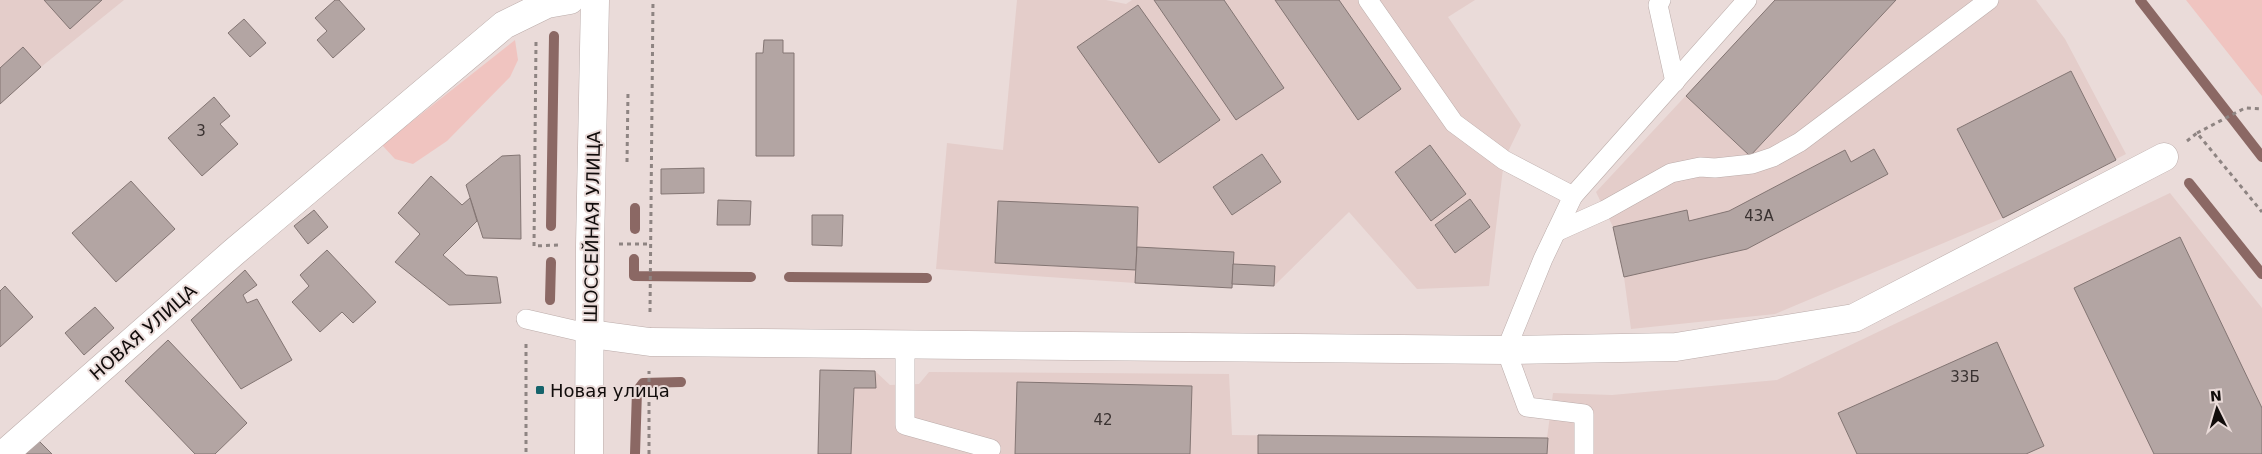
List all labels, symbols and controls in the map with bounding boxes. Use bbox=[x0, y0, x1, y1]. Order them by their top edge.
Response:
house number: 3 bbox=[196, 122, 206, 140]
street label: ШОССЕЙНАЯ УЛИЦА bbox=[580, 130, 604, 323]
house number: 43А bbox=[1744, 207, 1774, 225]
street label: НОВАЯ УЛИЦА bbox=[85, 279, 201, 384]
house number: 33Б bbox=[1950, 368, 1980, 386]
place label: Новая улица bbox=[550, 380, 670, 401]
marker: Новая улица bbox=[534, 384, 546, 396]
north arrow bbox=[2192, 384, 2242, 434]
text: N bbox=[2209, 388, 2222, 405]
house number: 42 bbox=[1093, 411, 1113, 429]

